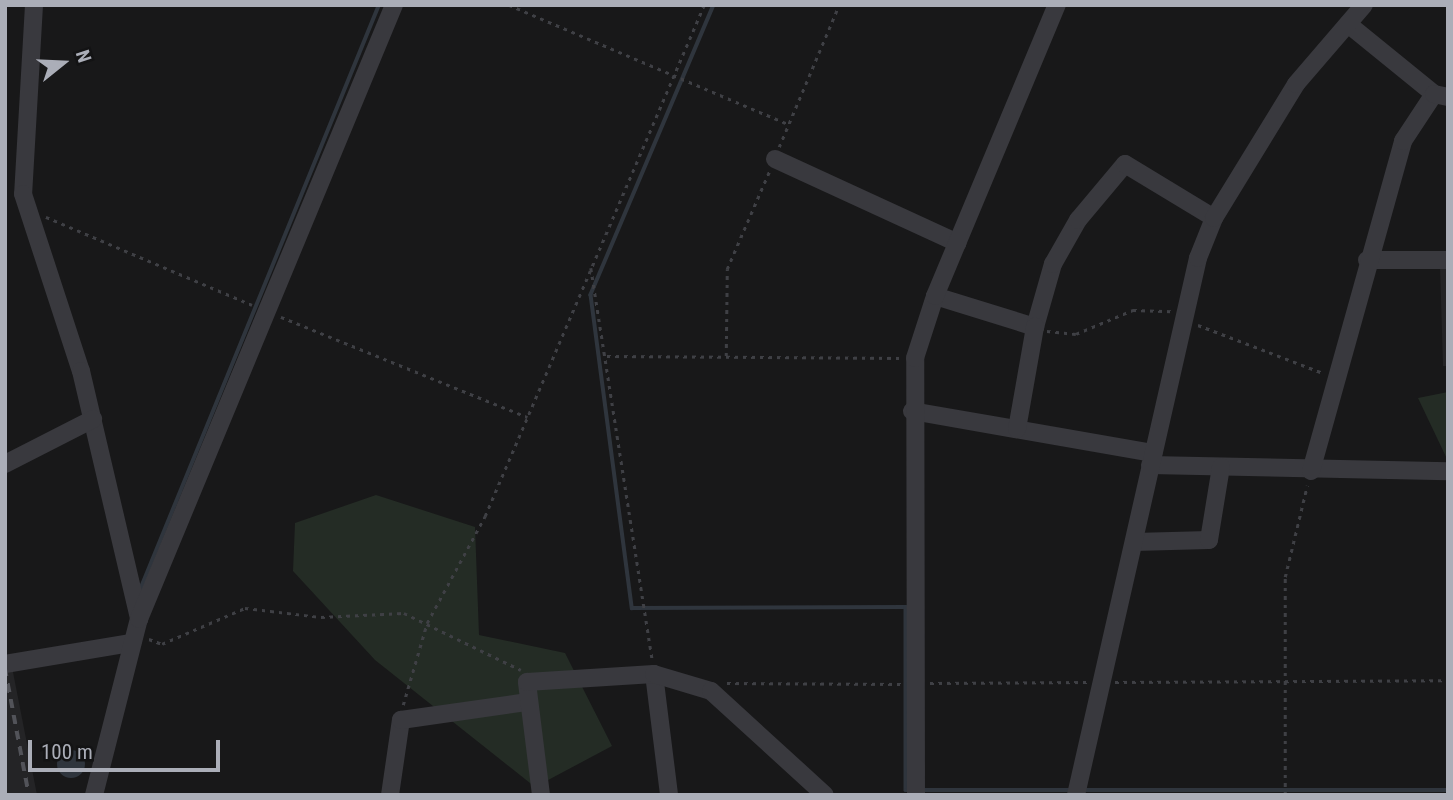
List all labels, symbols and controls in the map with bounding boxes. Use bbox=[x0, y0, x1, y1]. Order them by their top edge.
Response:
north arrow bbox=[28, 28, 98, 98]
text: N bbox=[71, 47, 96, 65]
scale bar bbox=[32, 726, 224, 770]
text: 100 m bbox=[41, 740, 93, 764]

